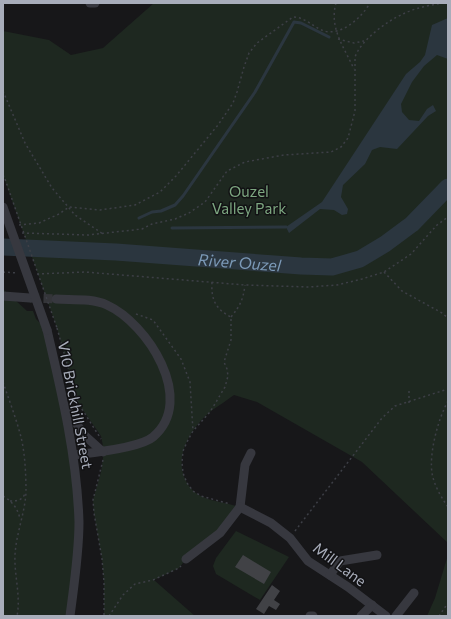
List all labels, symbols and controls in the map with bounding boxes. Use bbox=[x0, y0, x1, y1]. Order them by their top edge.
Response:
park label: Ouzel Valley Park bbox=[212, 182, 286, 217]
water label: River Ouzel bbox=[197, 249, 283, 274]
street label: V10 Brickhill Street bbox=[55, 340, 97, 470]
street label: Mill Lane bbox=[310, 538, 370, 590]

